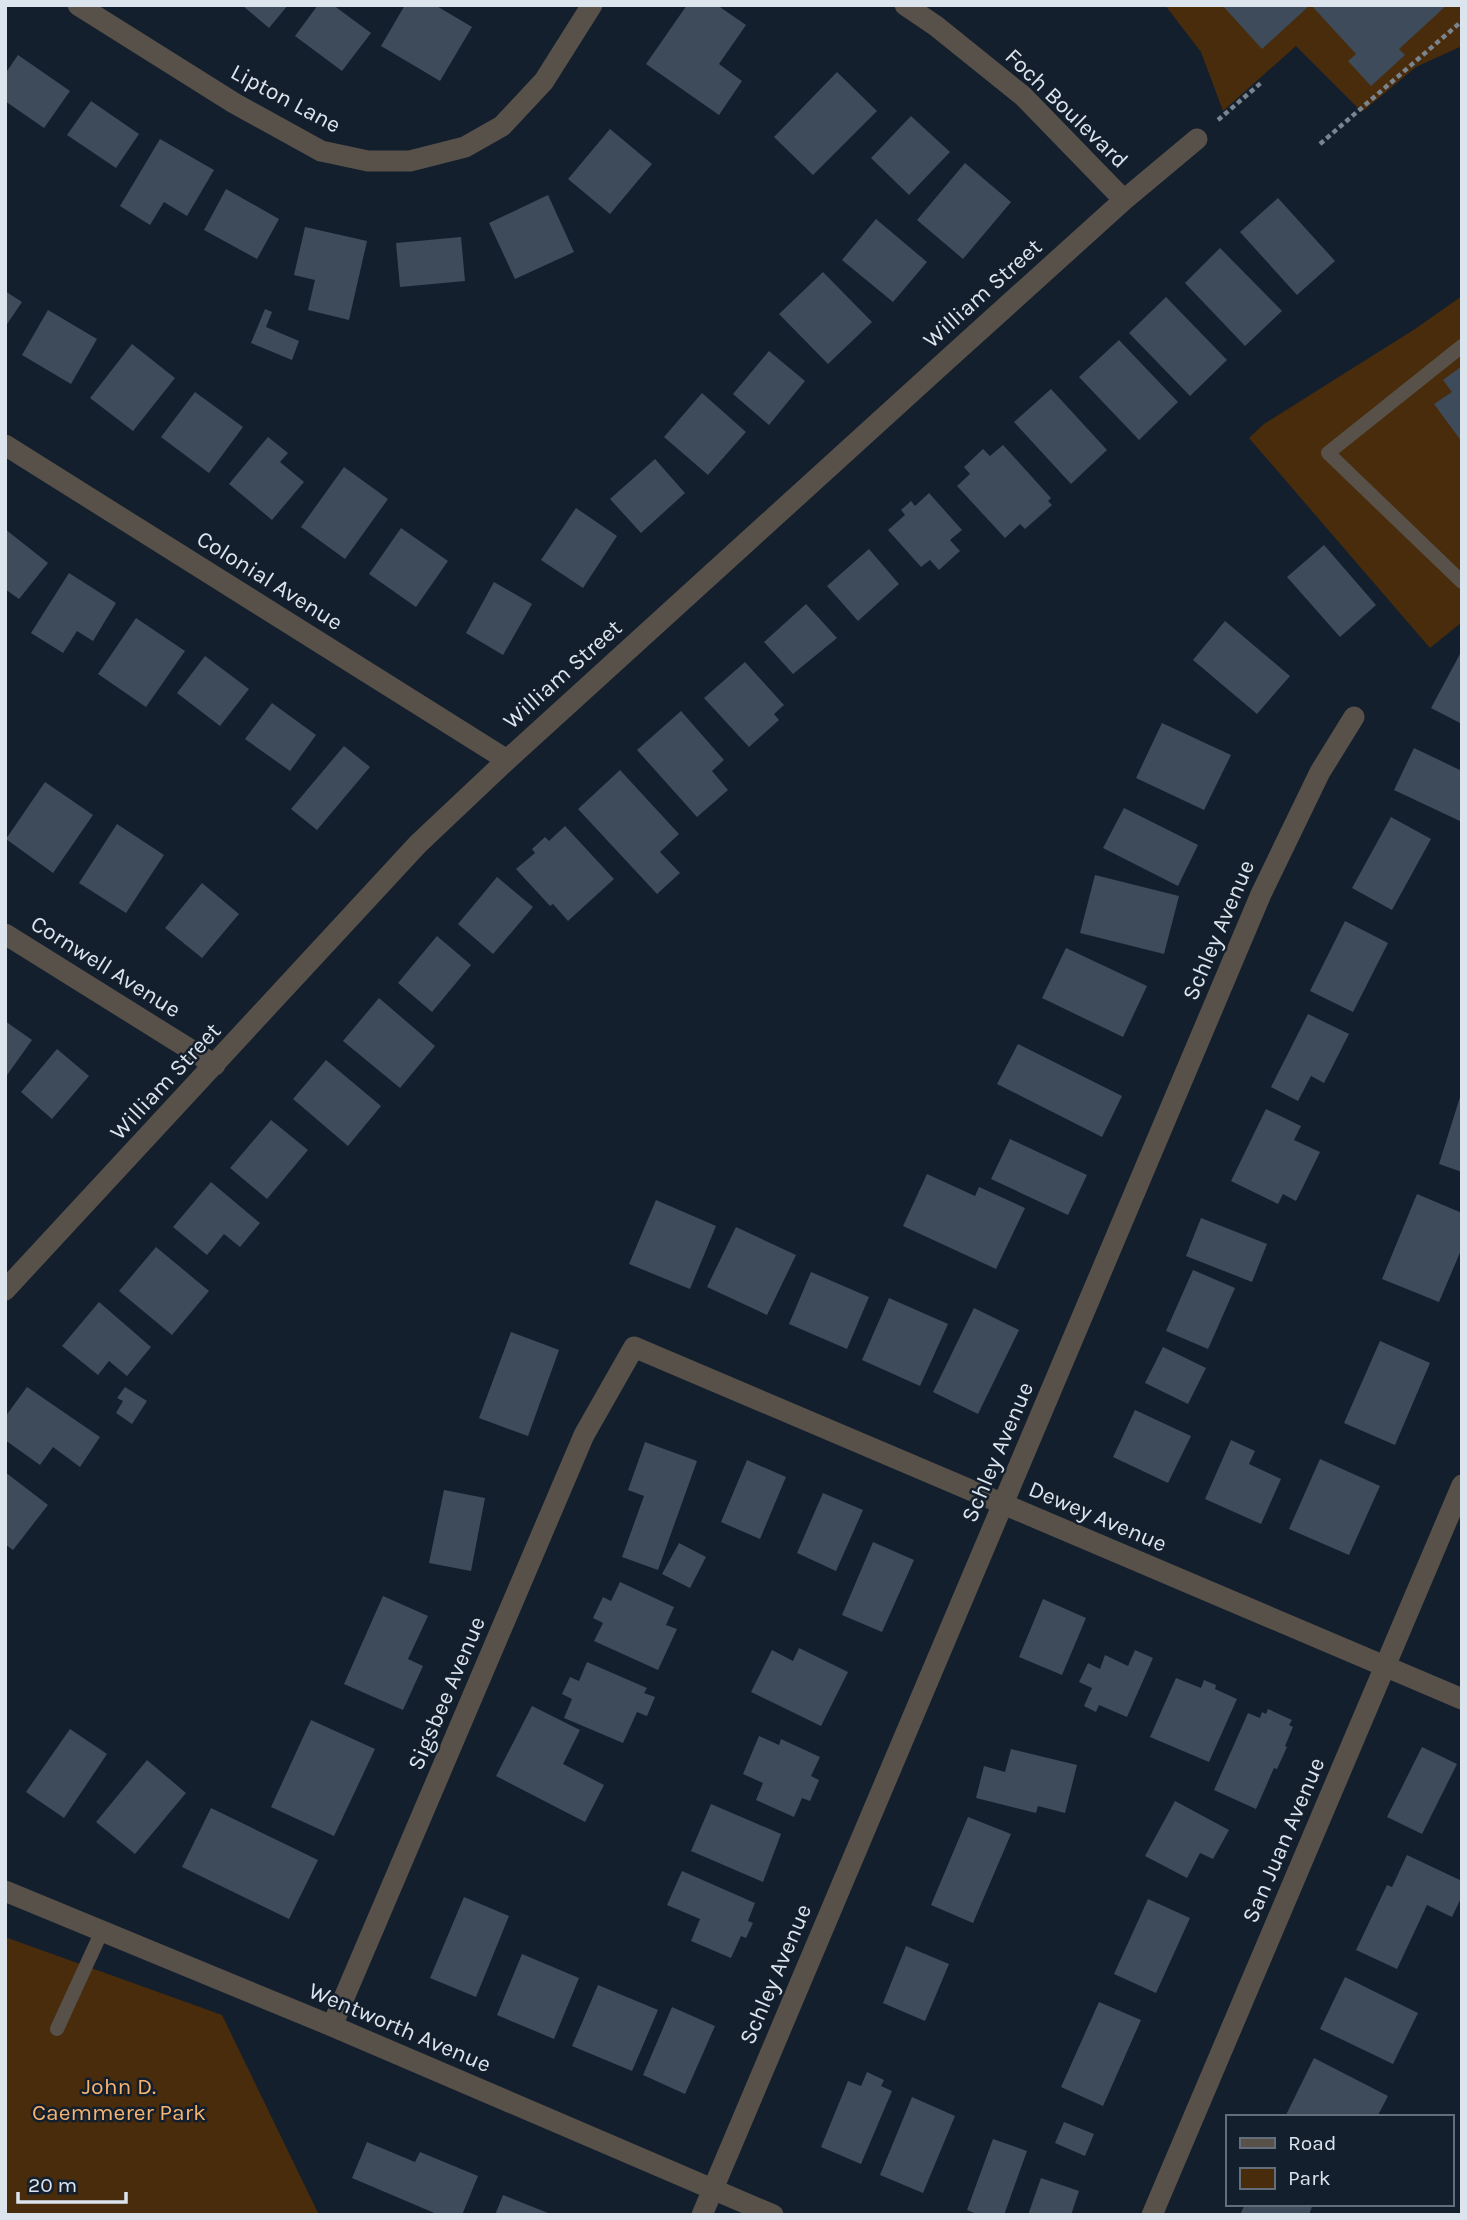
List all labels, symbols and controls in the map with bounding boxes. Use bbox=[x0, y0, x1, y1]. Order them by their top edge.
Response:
street label: Foch Boulevard bbox=[1000, 43, 1134, 174]
street label: Lipton Lane bbox=[226, 58, 345, 139]
street label: William Street bbox=[918, 233, 1047, 354]
street label: Colonial Avenue bbox=[192, 525, 348, 636]
street label: William Street bbox=[498, 614, 627, 735]
street label: Schley Avenue bbox=[1177, 856, 1260, 1004]
street label: Cornwell Avenue bbox=[26, 910, 186, 1023]
street label: William Street bbox=[104, 1017, 227, 1145]
street label: Schley Avenue bbox=[956, 1378, 1039, 1526]
street label: Dewey Avenue bbox=[1025, 1475, 1171, 1558]
street label: Sigsbee Avenue bbox=[402, 1612, 491, 1774]
street label: San Juan Avenue bbox=[1236, 1754, 1330, 1927]
street label: Schley Avenue bbox=[734, 1900, 817, 2048]
street label: Wentworth Avenue bbox=[305, 1977, 495, 2078]
park label: John D. Caemmerer Park bbox=[32, 2073, 206, 2126]
legend bbox=[1226, 2115, 1453, 2206]
text: Road bbox=[1288, 2131, 1336, 2155]
scale bar bbox=[18, 2160, 126, 2204]
text: Park bbox=[1288, 2166, 1331, 2190]
text: 20 m bbox=[28, 2173, 77, 2197]

